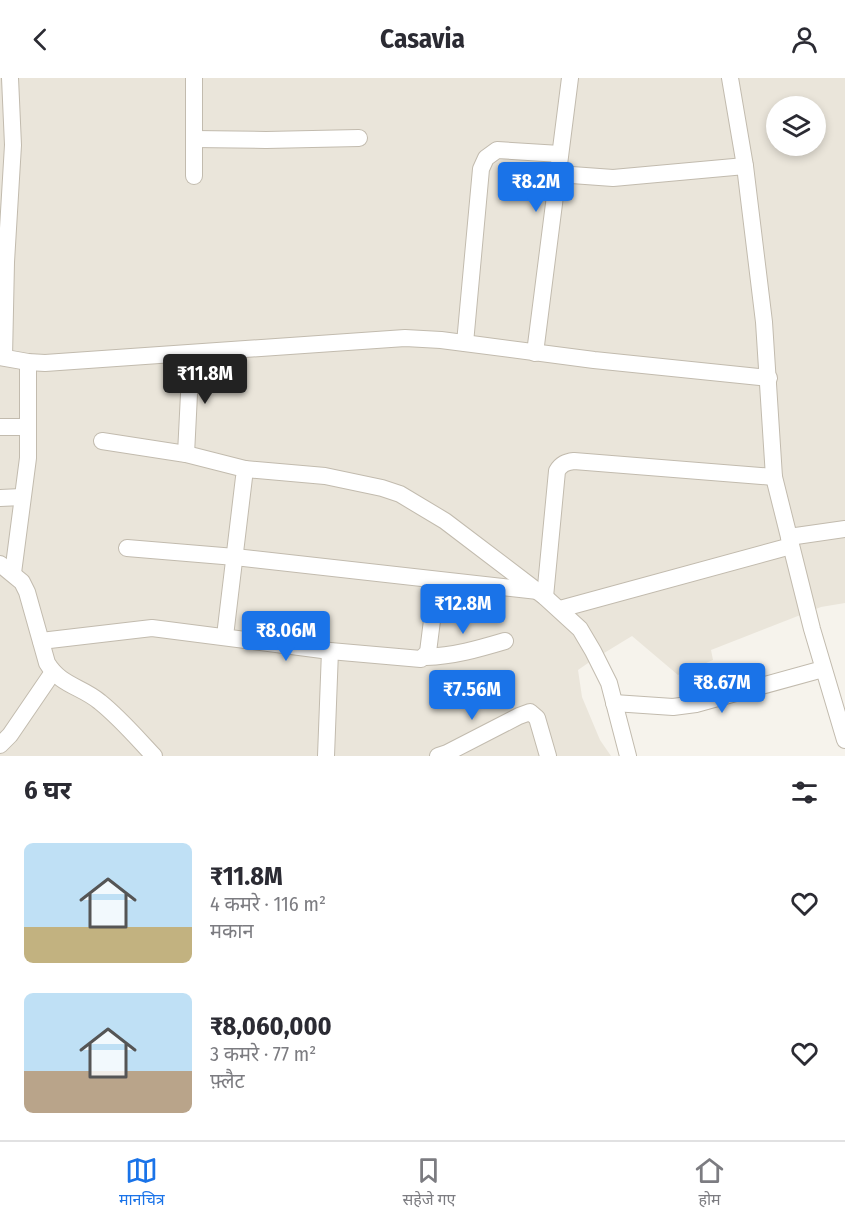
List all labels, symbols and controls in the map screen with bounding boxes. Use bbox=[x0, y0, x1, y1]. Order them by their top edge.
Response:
icon: back bbox=[24, 23, 57, 56]
text: Casavia bbox=[380, 23, 465, 55]
icon: person bbox=[788, 23, 821, 56]
map controls bbox=[766, 96, 826, 156]
button: layers bbox=[766, 96, 826, 156]
pin: ₹8.2M bbox=[494, 162, 578, 213]
text: ₹8.2M bbox=[512, 169, 560, 193]
pin: ₹11.8M bbox=[156, 354, 254, 405]
text: ₹11.8M bbox=[177, 361, 233, 385]
pin: ₹12.8M bbox=[414, 584, 512, 635]
text: ₹12.8M bbox=[434, 591, 492, 615]
pin: ₹8.06M bbox=[237, 611, 335, 662]
text: ₹8.06M bbox=[256, 618, 316, 642]
pin: ₹8.67M bbox=[673, 663, 771, 714]
pin: ₹7.56M bbox=[423, 670, 521, 721]
text: ₹8.67M bbox=[693, 670, 751, 694]
text: ₹7.56M bbox=[443, 677, 501, 701]
text: 6 घर bbox=[24, 775, 71, 806]
icon: filters bbox=[788, 776, 821, 809]
text: ₹11.8M bbox=[210, 861, 283, 892]
icon: home bbox=[72, 867, 144, 939]
icon: heart bbox=[788, 887, 821, 920]
text: 4 कमरे · 116 m² bbox=[210, 892, 326, 916]
text: मकान bbox=[210, 919, 254, 943]
text: ₹8,060,000 bbox=[210, 1011, 332, 1042]
icon: home bbox=[72, 1017, 144, 1089]
icon: heart bbox=[788, 1037, 821, 1070]
text: 3 कमरे · 77 m² bbox=[210, 1042, 316, 1066]
text: फ़्लैट bbox=[210, 1069, 245, 1093]
tab: मानचित्र bbox=[119, 1154, 165, 1212]
tab: सहेजे गए bbox=[402, 1154, 455, 1212]
tab: होम bbox=[693, 1154, 726, 1212]

